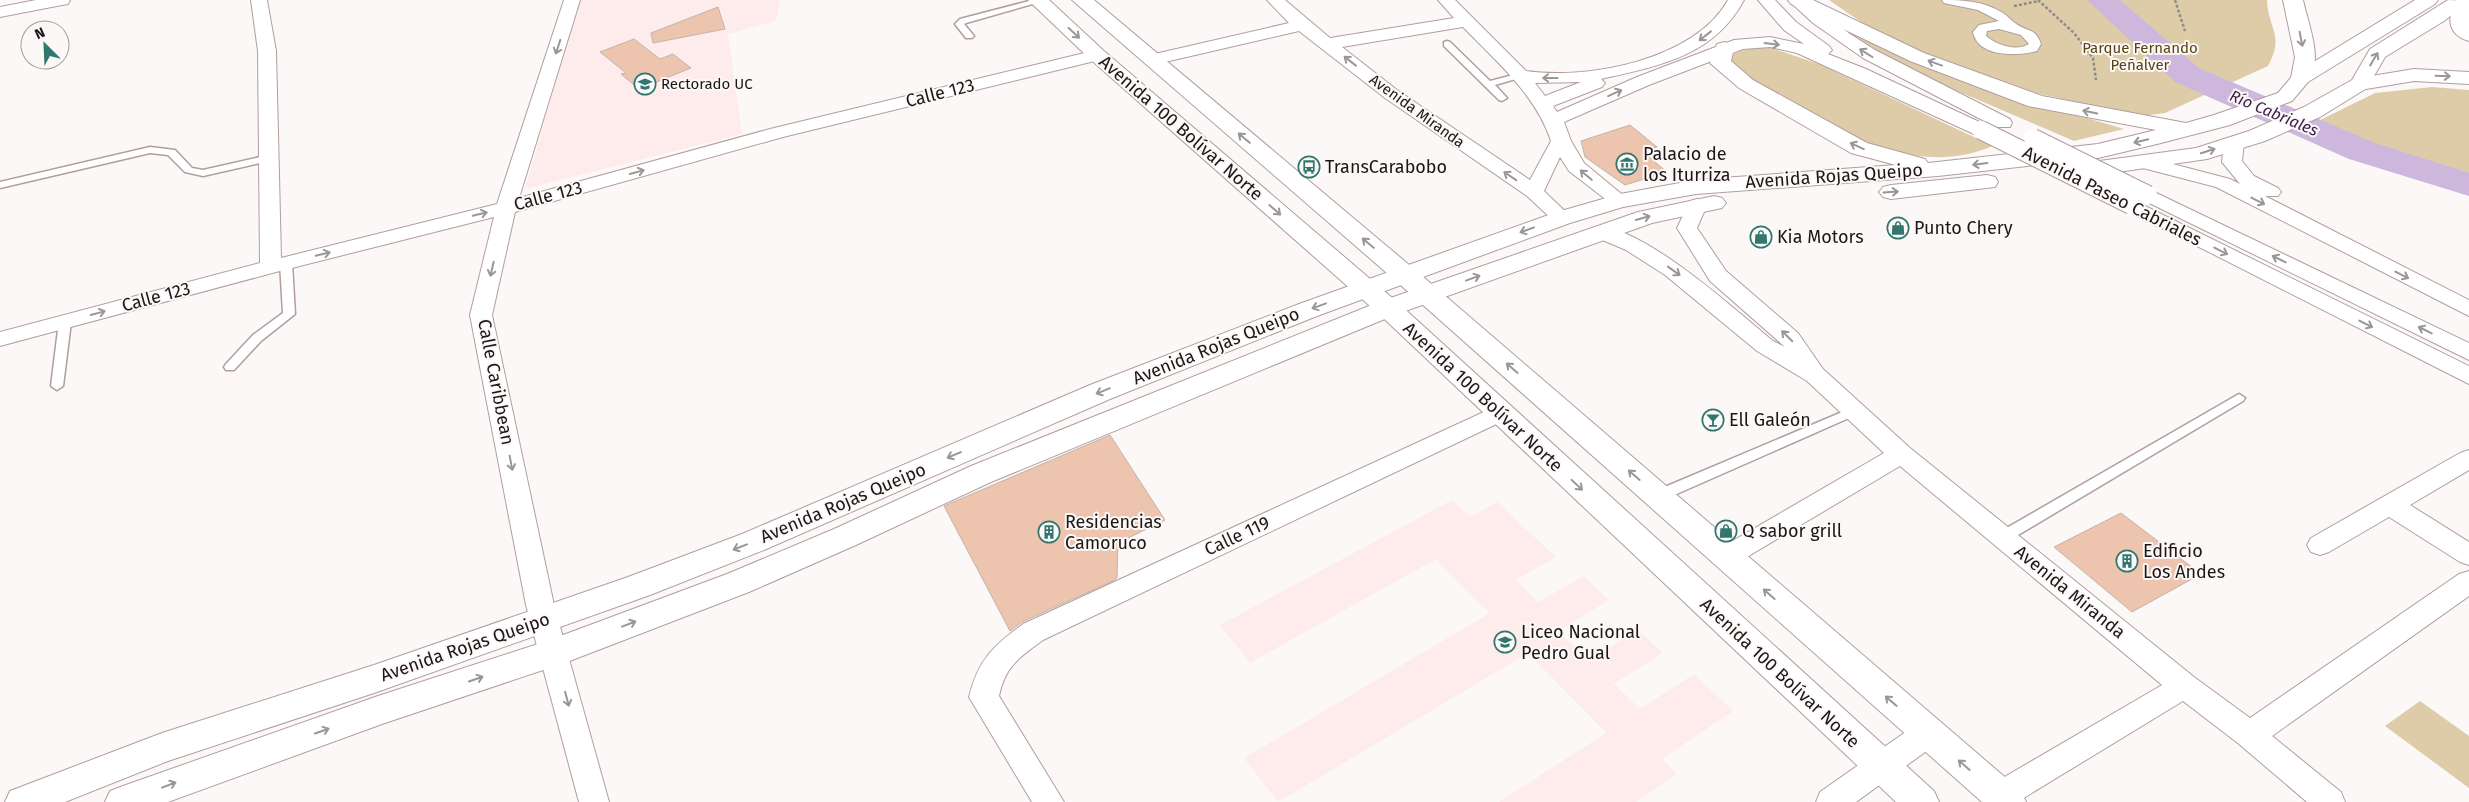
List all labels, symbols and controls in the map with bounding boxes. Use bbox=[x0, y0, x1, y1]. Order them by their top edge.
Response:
north arrow bbox=[20, 20, 70, 70]
text: N bbox=[32, 24, 48, 43]
one-way arrow bbox=[1067, 27, 1080, 39]
one-way arrow bbox=[2297, 30, 2307, 46]
one-way arrow bbox=[1699, 31, 1712, 42]
one-way arrow bbox=[552, 38, 562, 54]
one-way arrow bbox=[1763, 39, 1779, 48]
park label: Parque Fernando Peñalver bbox=[2082, 39, 2198, 74]
one-way arrow bbox=[1860, 48, 1874, 58]
street label: Avenida 100 Bolívar Norte bbox=[1094, 51, 1268, 205]
one-way arrow bbox=[2369, 53, 2379, 67]
one-way arrow bbox=[1343, 56, 1356, 67]
one-way arrow bbox=[1928, 58, 1943, 67]
street label: Avenida Miranda bbox=[1366, 70, 1468, 152]
school or university icon: Rectorado UC bbox=[633, 72, 657, 96]
one-way arrow bbox=[2435, 72, 2451, 81]
one-way arrow bbox=[1542, 73, 1558, 83]
street label: Calle 123 bbox=[903, 74, 977, 112]
place label: Rectorado UC bbox=[661, 75, 753, 93]
water label: Río Cabriales bbox=[2227, 86, 2321, 140]
one-way arrow bbox=[1607, 88, 1622, 98]
one-way arrow bbox=[2082, 107, 2098, 116]
one-way arrow bbox=[1238, 133, 1251, 144]
one-way arrow bbox=[2133, 137, 2149, 146]
one-way arrow bbox=[1850, 141, 1865, 151]
street label: Avenida Paseo Cabriales bbox=[2019, 141, 2205, 251]
place label: Palacio de los Iturriza bbox=[1643, 143, 1731, 186]
one-way arrow bbox=[2199, 146, 2215, 155]
museum icon: Palacio de los Iturriza bbox=[1615, 152, 1639, 176]
bus stop icon: TransCarabobo bbox=[1297, 155, 1321, 179]
place label: TransCarabobo bbox=[1325, 156, 1447, 178]
street label: Avenida Rojas Queipo bbox=[1745, 159, 1923, 193]
one-way arrow bbox=[1972, 159, 1988, 169]
one-way arrow bbox=[629, 166, 645, 176]
one-way arrow bbox=[1579, 170, 1592, 181]
one-way arrow bbox=[1503, 171, 1517, 181]
street label: Calle 123 bbox=[511, 176, 585, 216]
one-way arrow bbox=[1882, 187, 1898, 197]
one-way arrow bbox=[2250, 197, 2265, 206]
one-way arrow bbox=[1268, 204, 1281, 216]
one-way arrow bbox=[472, 209, 488, 219]
one-way arrow bbox=[1635, 213, 1651, 223]
shop icon: Punto Chery bbox=[1886, 216, 1910, 240]
place label: Punto Chery bbox=[1914, 217, 2013, 239]
shop icon: Kia Motors bbox=[1749, 225, 1773, 249]
one-way arrow bbox=[1520, 226, 1535, 235]
place label: Kia Motors bbox=[1777, 226, 1864, 248]
one-way arrow bbox=[1361, 238, 1374, 249]
one-way arrow bbox=[2213, 247, 2228, 256]
one-way arrow bbox=[314, 249, 330, 258]
one-way arrow bbox=[2272, 254, 2287, 263]
one-way arrow bbox=[487, 261, 496, 277]
one-way arrow bbox=[1667, 266, 1681, 276]
one-way arrow bbox=[2395, 270, 2410, 280]
one-way arrow bbox=[1465, 273, 1480, 282]
street label: Calle 123 bbox=[119, 277, 193, 317]
street label: Avenida Rojas Queipo bbox=[1129, 302, 1303, 390]
one-way arrow bbox=[1312, 302, 1327, 311]
one-way arrow bbox=[89, 308, 105, 317]
street label: Calle Caribbean bbox=[473, 317, 519, 447]
street label: Avenida 100 Bolívar Norte bbox=[1399, 317, 1567, 477]
one-way arrow bbox=[2358, 320, 2373, 329]
one-way arrow bbox=[2418, 325, 2433, 334]
one-way arrow bbox=[1781, 330, 1793, 342]
one-way arrow bbox=[1505, 362, 1518, 374]
one-way arrow bbox=[1096, 387, 1111, 396]
bar icon: Ell Galeón bbox=[1701, 408, 1725, 432]
place label: Ell Galeón bbox=[1729, 409, 1811, 431]
one-way arrow bbox=[947, 451, 962, 461]
one-way arrow bbox=[507, 454, 517, 470]
street label: Avenida Rojas Queipo bbox=[757, 458, 929, 548]
one-way arrow bbox=[1628, 470, 1641, 481]
one-way arrow bbox=[1570, 479, 1583, 491]
place label: Residencias Camoruco bbox=[1065, 511, 1162, 554]
street label: Calle 119 bbox=[1201, 511, 1273, 561]
shop icon: Q sabor grill bbox=[1714, 519, 1738, 543]
building icon: Residencias Camoruco bbox=[1037, 520, 1061, 544]
place label: Q sabor grill bbox=[1742, 520, 1842, 542]
place label: Edificio Los Andes bbox=[2143, 540, 2225, 583]
street label: Avenida Miranda bbox=[2010, 541, 2130, 643]
one-way arrow bbox=[733, 543, 748, 552]
building icon: Edificio Los Andes bbox=[2115, 549, 2139, 573]
one-way arrow bbox=[1762, 589, 1775, 600]
street label: Avenida 100 Bolívar Norte bbox=[1696, 593, 1864, 753]
street label: Avenida Rojas Queipo bbox=[377, 608, 553, 686]
one-way arrow bbox=[621, 618, 636, 628]
place label: Liceo Nacional Pedro Gual bbox=[1521, 621, 1640, 664]
school or university icon: Liceo Nacional Pedro Gual bbox=[1493, 630, 1517, 654]
one-way arrow bbox=[468, 673, 484, 683]
one-way arrow bbox=[563, 691, 572, 707]
one-way arrow bbox=[1885, 696, 1898, 707]
one-way arrow bbox=[314, 726, 329, 735]
one-way arrow bbox=[1958, 759, 1971, 770]
one-way arrow bbox=[161, 779, 176, 789]

